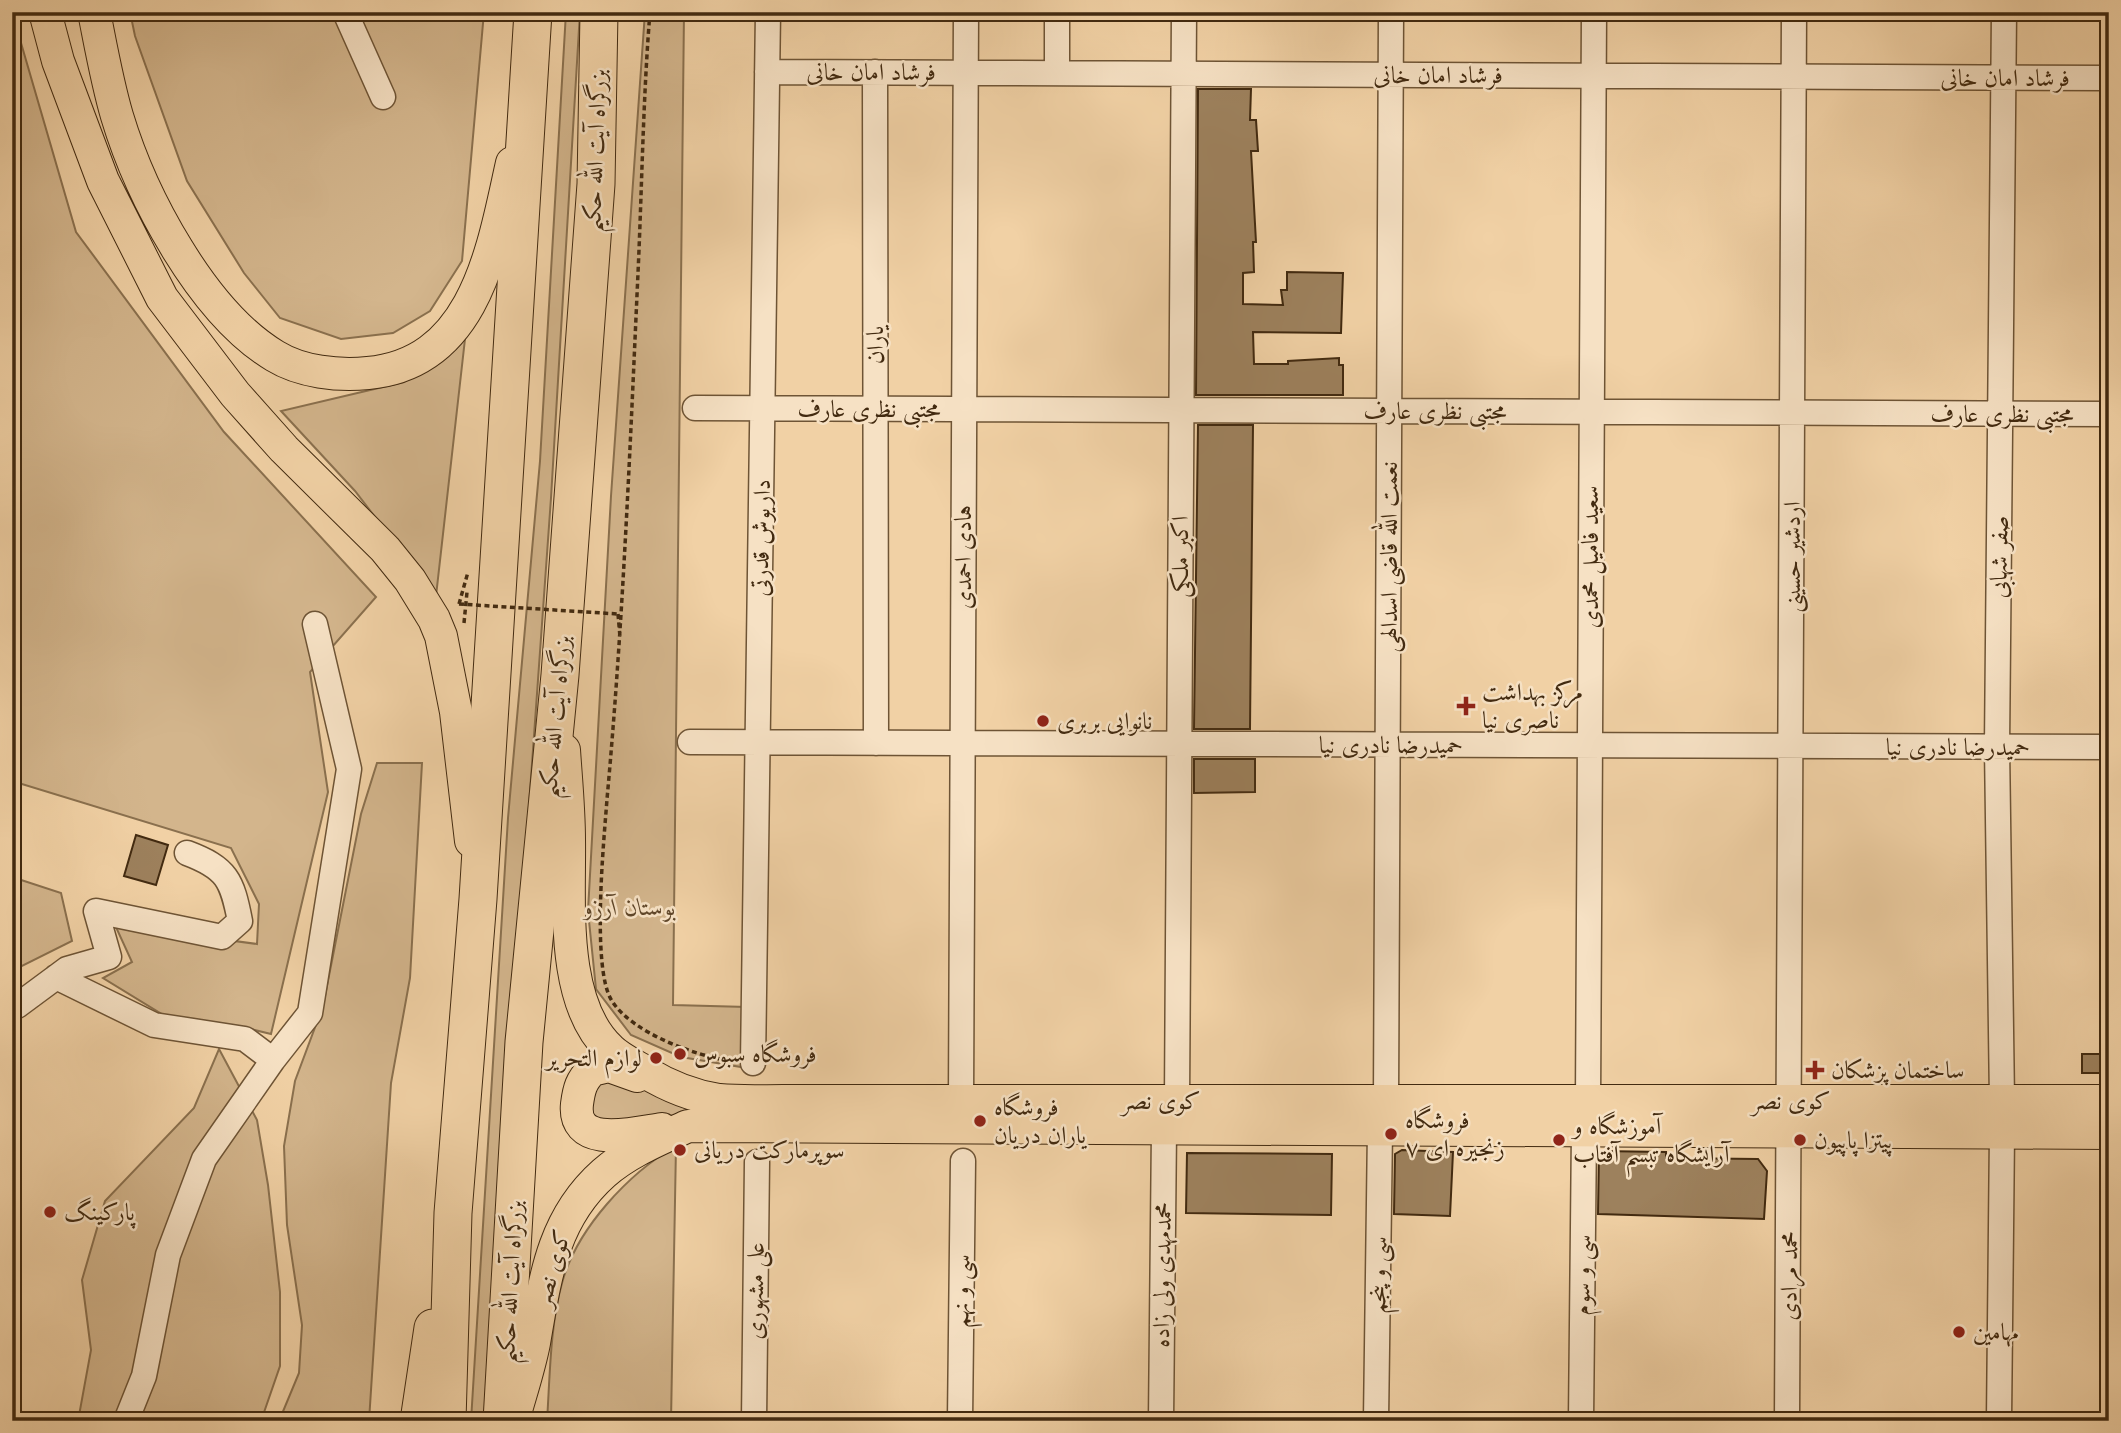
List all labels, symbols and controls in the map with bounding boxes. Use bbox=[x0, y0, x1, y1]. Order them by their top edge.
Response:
street label: فرشاد امان خانی bbox=[806, 56, 936, 89]
street label: فرشاد امان خانی bbox=[1373, 59, 1503, 92]
street label: فرشاد امان خانی bbox=[1940, 62, 2070, 95]
street label: بزرگراه آیت الله حکیم bbox=[573, 69, 622, 233]
street label: یاران bbox=[859, 324, 892, 364]
street label: مجتبی نظری عارف bbox=[797, 393, 941, 429]
street label: مجتبی نظری عارف bbox=[1363, 395, 1507, 431]
street label: مجتبی نظری عارف bbox=[1930, 398, 2074, 434]
street label: نعمت الله قاضی اسدالهی bbox=[1370, 461, 1406, 653]
street label: داریوش قدرتی bbox=[744, 479, 779, 597]
street label: سعید فامیل محمدی bbox=[1574, 486, 1607, 628]
street label: اردشیر حسینی bbox=[1776, 501, 1809, 613]
street label: هادی احمدی bbox=[947, 505, 980, 609]
street label: صفر شهابی bbox=[1982, 515, 2017, 599]
street label: اکبر ملکی bbox=[1164, 516, 1197, 598]
street label: بزرگراه آیت الله حکیم bbox=[529, 634, 586, 800]
place label: مرکز بهداشت ناصری نیا bbox=[1482, 676, 1583, 737]
marker: مرکز بهداشت ناصری نیا bbox=[1456, 696, 1476, 716]
place label: نانوایی بربری bbox=[1057, 705, 1152, 738]
marker: نانوایی بربری bbox=[1035, 713, 1051, 729]
street label: حمیدرضا نادری نیا bbox=[1319, 729, 1463, 762]
street label: حمیدرضا نادری نیا bbox=[1886, 731, 2030, 764]
park label: بوستان آرزو bbox=[582, 891, 677, 924]
place label: فروشگاه سبوس bbox=[694, 1038, 817, 1071]
place label: لوازم التحریر bbox=[543, 1042, 642, 1079]
marker: فروشگاه سبوس bbox=[672, 1046, 688, 1062]
marker: لوازم التحریر bbox=[648, 1050, 664, 1066]
place label: ساختمان پزشکان bbox=[1831, 1054, 1964, 1087]
marker: ساختمان پزشکان bbox=[1805, 1060, 1825, 1080]
street label: کوی نصر bbox=[1119, 1085, 1200, 1118]
street label: کوی نصر bbox=[1749, 1085, 1830, 1118]
place label: فروشگاه یاران دریان bbox=[994, 1091, 1088, 1152]
place label: فروشگاه زنجیره ای ۷ bbox=[1405, 1104, 1505, 1165]
place label: آموزشگاه و آرایشگاه تبسم آفتاب bbox=[1570, 1110, 1732, 1178]
marker: فروشگاه یاران دریان bbox=[972, 1113, 988, 1129]
place label: پیتزا پاپیون bbox=[1814, 1124, 1893, 1157]
marker: فروشگاه زنجیره ای ۷ bbox=[1383, 1126, 1399, 1142]
marker: آموزشگاه و آرایشگاه تبسم آفتاب bbox=[1551, 1132, 1567, 1148]
marker: پیتزا پاپیون bbox=[1792, 1132, 1808, 1148]
place label: سوپرمارکت دریانی bbox=[694, 1134, 845, 1167]
marker: سوپرمارکت دریانی bbox=[672, 1142, 688, 1158]
place label: پارکینگ bbox=[64, 1196, 136, 1229]
street label: بزرگراه آیت الله حکیم bbox=[487, 1199, 538, 1365]
street label: محمدمهدی ولی زاده bbox=[1145, 1202, 1180, 1348]
marker: پارکینگ bbox=[42, 1204, 58, 1220]
street label: کوی نصر bbox=[525, 1226, 579, 1314]
street label: محمد مرادی bbox=[1772, 1231, 1807, 1321]
street label: سی و سوم bbox=[1565, 1234, 1604, 1316]
street label: سی و پنجم bbox=[1361, 1236, 1401, 1314]
street label: علی مشهوری bbox=[738, 1242, 773, 1340]
street label: سی و نهم bbox=[944, 1254, 984, 1328]
place label: مهامین bbox=[1973, 1316, 2019, 1349]
marker: مهامین bbox=[1951, 1324, 1967, 1340]

